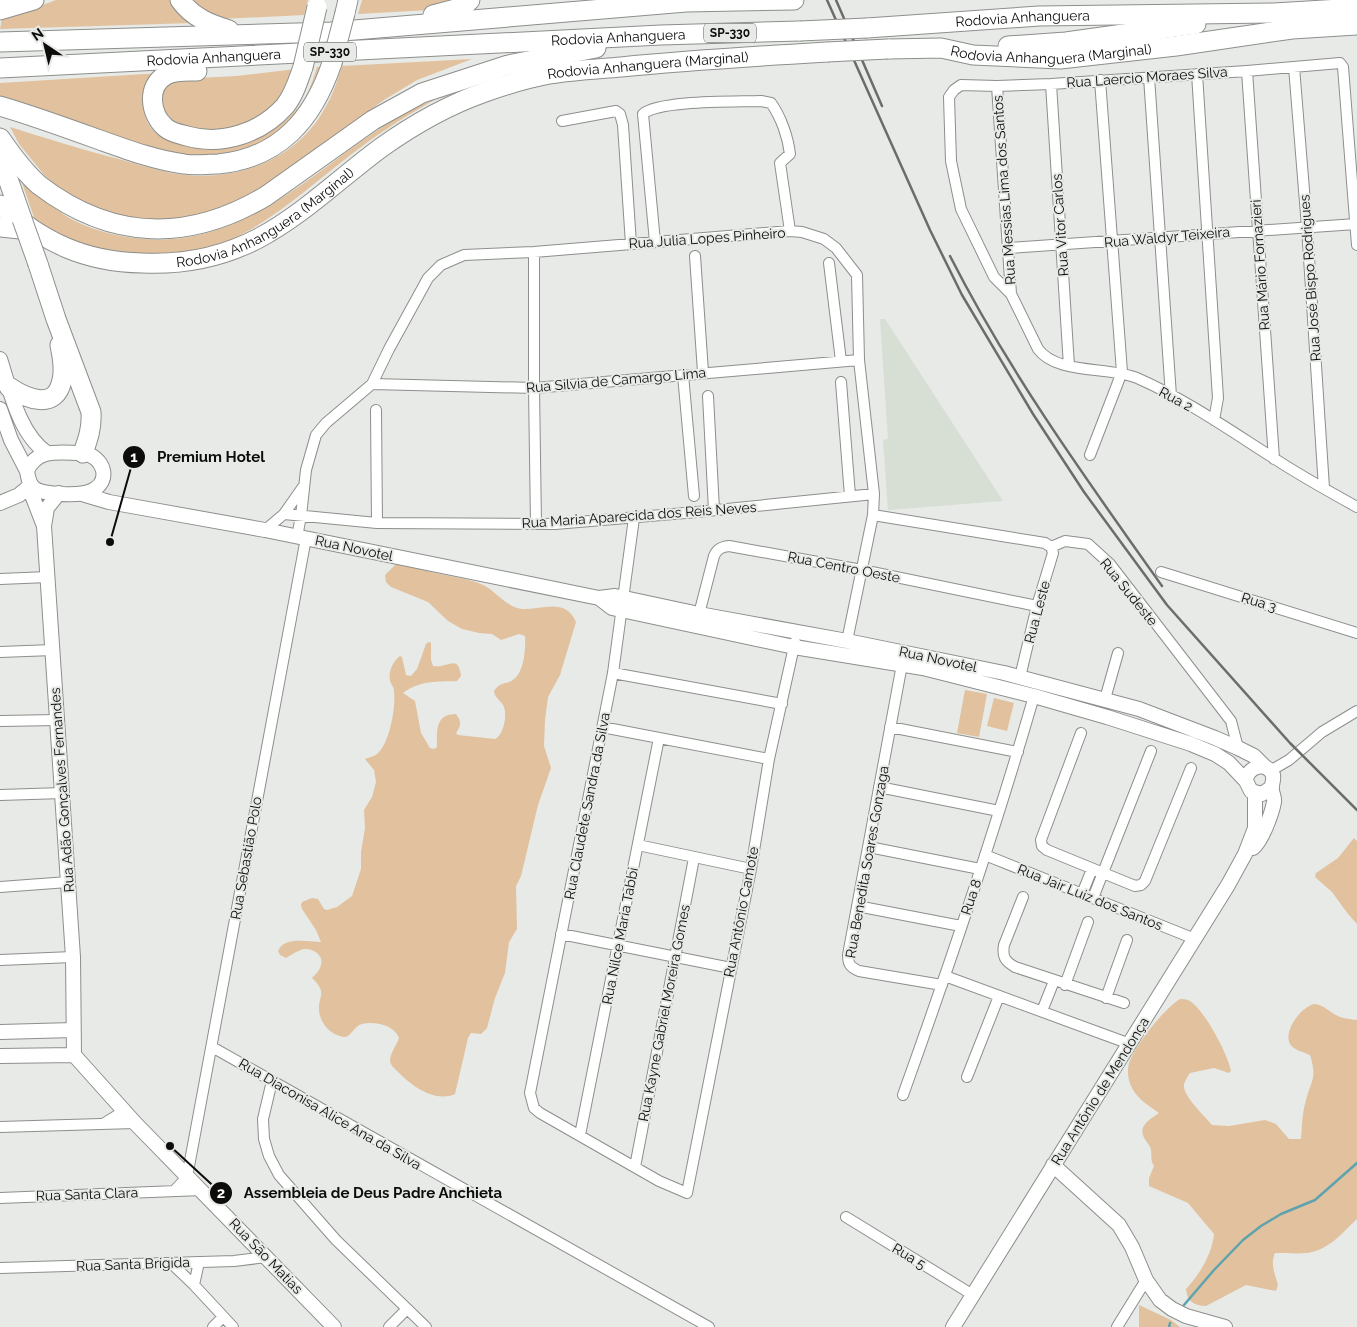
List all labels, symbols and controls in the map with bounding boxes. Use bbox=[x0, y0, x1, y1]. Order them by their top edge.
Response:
street label: Rodovia Anhanguera bbox=[955, 7, 1090, 30]
north arrow bbox=[20, 20, 70, 70]
road number: SP-330 bbox=[704, 23, 756, 42]
text: N bbox=[29, 25, 47, 44]
street label: Rodovia Anhanguera bbox=[551, 26, 686, 48]
street label: Rodovia Anhanguera (Marginal) bbox=[949, 41, 1153, 67]
road number: SP-330 bbox=[304, 42, 356, 62]
street label: Rodovia Anhanguera bbox=[146, 46, 281, 69]
street label: Rodovia Anhanguera (Marginal) bbox=[546, 49, 749, 82]
street label: Rua Laercio Moraes Silva bbox=[1066, 63, 1228, 91]
street label: Rua Messias Lima dos Santos bbox=[989, 94, 1019, 285]
street label: Rodovia Anhanguera (Marginal) bbox=[175, 164, 357, 270]
street label: Rua Vitor Carlos bbox=[1048, 173, 1072, 277]
street label: Rua José Bispo Rodrigues bbox=[1296, 194, 1324, 362]
street label: Rua Mário Fornazieri bbox=[1247, 199, 1273, 331]
street label: Rua Waldyr Teixeira bbox=[1103, 224, 1231, 250]
street label: Rua Julia Lopes Pinheiro bbox=[628, 225, 786, 251]
street label: Rua Silvia de Camargo Lima bbox=[525, 364, 707, 396]
street label: Rua 2 bbox=[1156, 384, 1196, 414]
callout: Premium Hotel bbox=[122, 442, 275, 472]
text: 1 bbox=[130, 448, 138, 466]
text: Premium Hotel bbox=[157, 448, 265, 466]
street label: Rua Maria Aparecida dos Reis Neves bbox=[521, 499, 757, 531]
street label: Rua Novotel bbox=[314, 532, 395, 564]
street label: Rua Centro Oeste bbox=[787, 548, 901, 586]
street label: Rua Sudeste bbox=[1097, 555, 1161, 629]
street label: Rua Leste bbox=[1021, 579, 1053, 645]
street label: Rua 3 bbox=[1239, 589, 1279, 615]
street label: Rua Novotel bbox=[898, 643, 979, 675]
street label: Rua Adão Gonçalves Fernandes bbox=[47, 687, 77, 893]
street label: Rua Claudete Sandra da Silva bbox=[561, 711, 613, 901]
street label: Rua Benedita Soares Gonzaga bbox=[842, 765, 892, 959]
street label: Rua Sebastião Polo bbox=[227, 795, 265, 921]
street label: Rua Antônio Camote bbox=[720, 845, 762, 979]
street label: Rua Jair Luiz dos Santos bbox=[1015, 861, 1165, 934]
street label: Rua Nilce Maria Tabbi bbox=[599, 866, 641, 1006]
street label: Rua 8 bbox=[958, 877, 984, 917]
street label: Rua Kayne Gabriel Moreira Gomes bbox=[635, 903, 693, 1123]
street label: Rua Antônio de Mendonça bbox=[1048, 1014, 1152, 1168]
street label: Rua Diaconisa Alice Ana da Silva bbox=[236, 1055, 424, 1173]
callout: Assembleia de Deus Padre Anchieta bbox=[208, 1178, 512, 1208]
street label: Rua Santa Clara bbox=[36, 1184, 138, 1204]
text: 2 bbox=[217, 1184, 225, 1202]
text: Assembleia de Deus Padre Anchieta bbox=[244, 1184, 503, 1202]
street label: Rua São Matias bbox=[226, 1215, 306, 1297]
street label: Rua 5 bbox=[889, 1240, 929, 1272]
street label: Rua Santa Brígida bbox=[76, 1254, 190, 1274]

